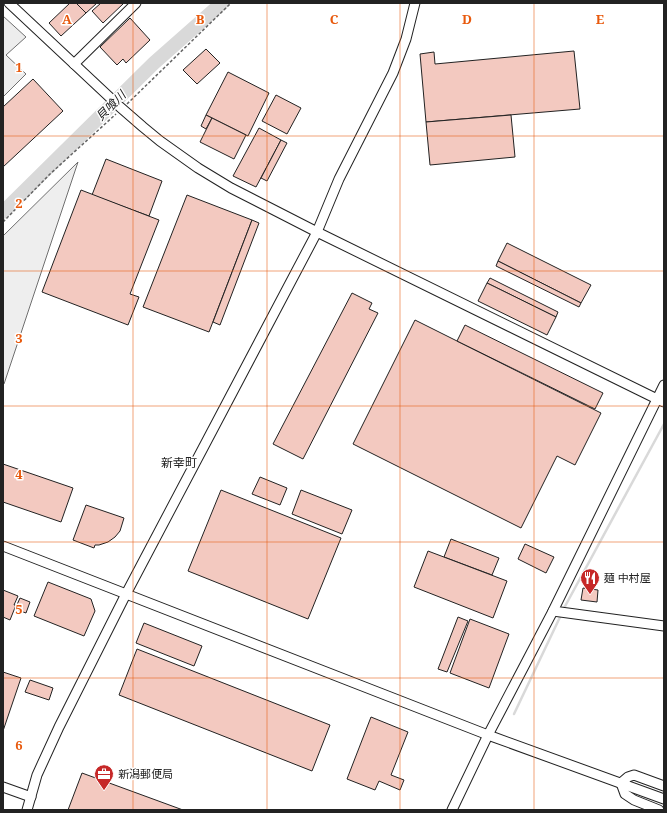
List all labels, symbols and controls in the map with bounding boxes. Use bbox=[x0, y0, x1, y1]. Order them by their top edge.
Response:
text: A bbox=[62, 10, 72, 28]
text: B bbox=[196, 10, 205, 28]
text: C bbox=[330, 10, 339, 28]
text: D bbox=[462, 10, 472, 28]
text: E bbox=[596, 10, 605, 28]
text: 1 bbox=[15, 58, 23, 76]
water label: 貝喰川 bbox=[92, 85, 131, 124]
text: 2 bbox=[15, 194, 23, 212]
text: 3 bbox=[15, 329, 23, 347]
district label: 新幸町 bbox=[161, 454, 197, 471]
text: 4 bbox=[15, 465, 23, 483]
restaurant icon: 麺 中村屋 bbox=[579, 567, 601, 595]
place label: 麺 中村屋 bbox=[604, 570, 651, 585]
text: 5 bbox=[15, 600, 23, 618]
text: 6 bbox=[15, 736, 23, 754]
office icon: 新潟郵便局 bbox=[93, 763, 115, 791]
place label: 新潟郵便局 bbox=[118, 766, 173, 781]

